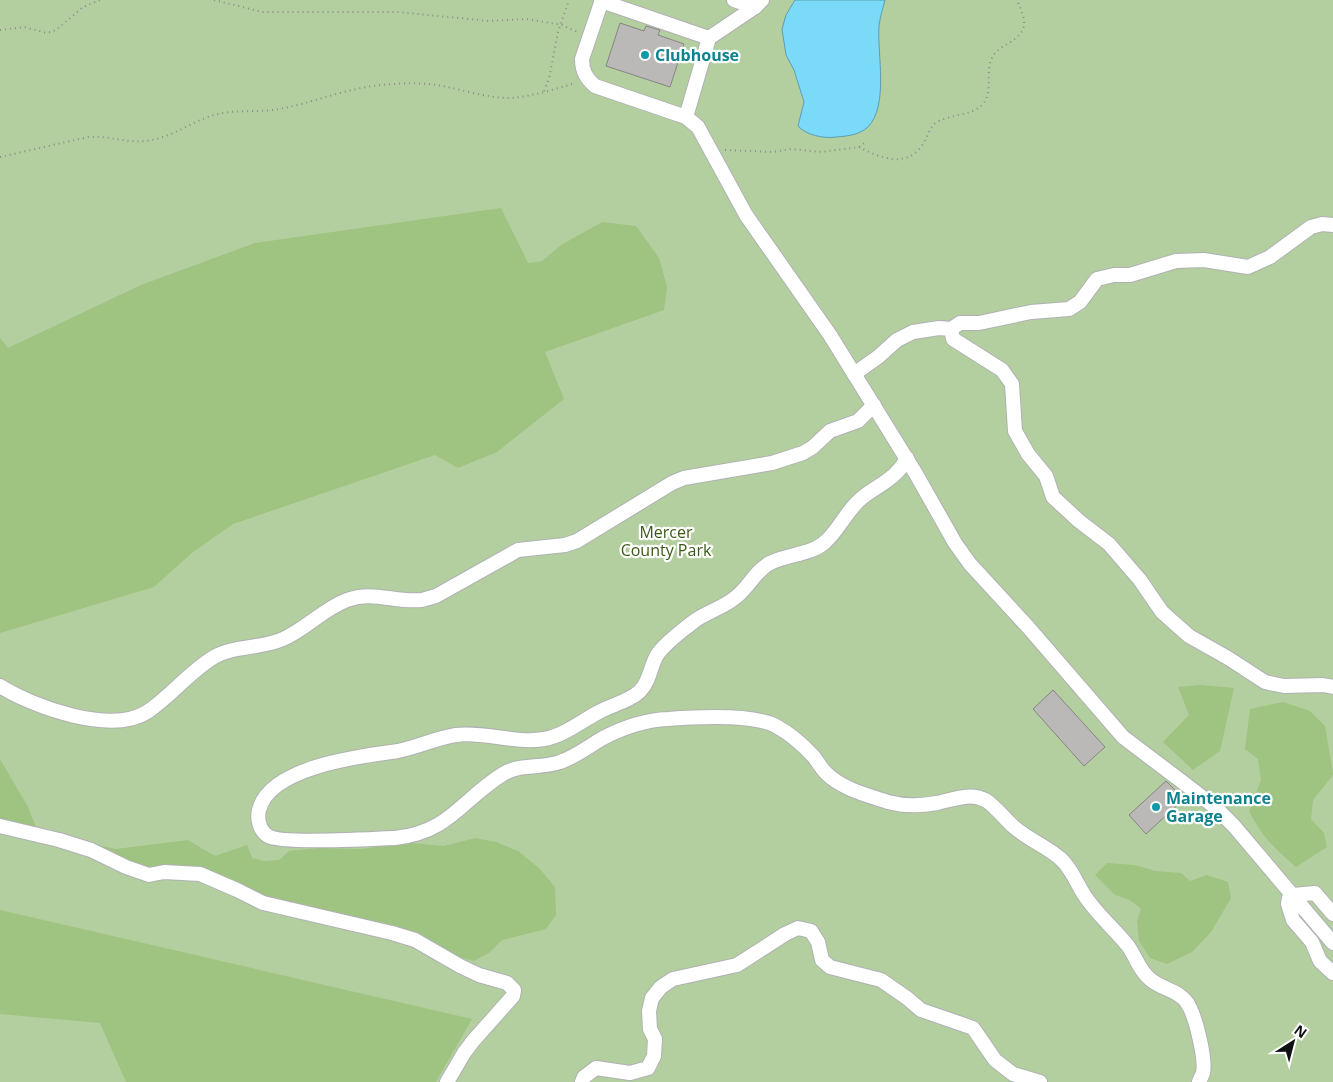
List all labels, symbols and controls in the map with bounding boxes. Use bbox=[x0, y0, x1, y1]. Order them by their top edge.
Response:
place label: Clubhouse bbox=[655, 44, 739, 66]
marker: Clubhouse bbox=[639, 49, 651, 61]
park label: Mercer County Park bbox=[621, 521, 712, 561]
place label: Maintenance Garage bbox=[1166, 787, 1271, 827]
marker: Maintenance Garage bbox=[1150, 801, 1162, 813]
north arrow bbox=[1268, 1017, 1318, 1067]
text: N bbox=[1291, 1020, 1311, 1042]

